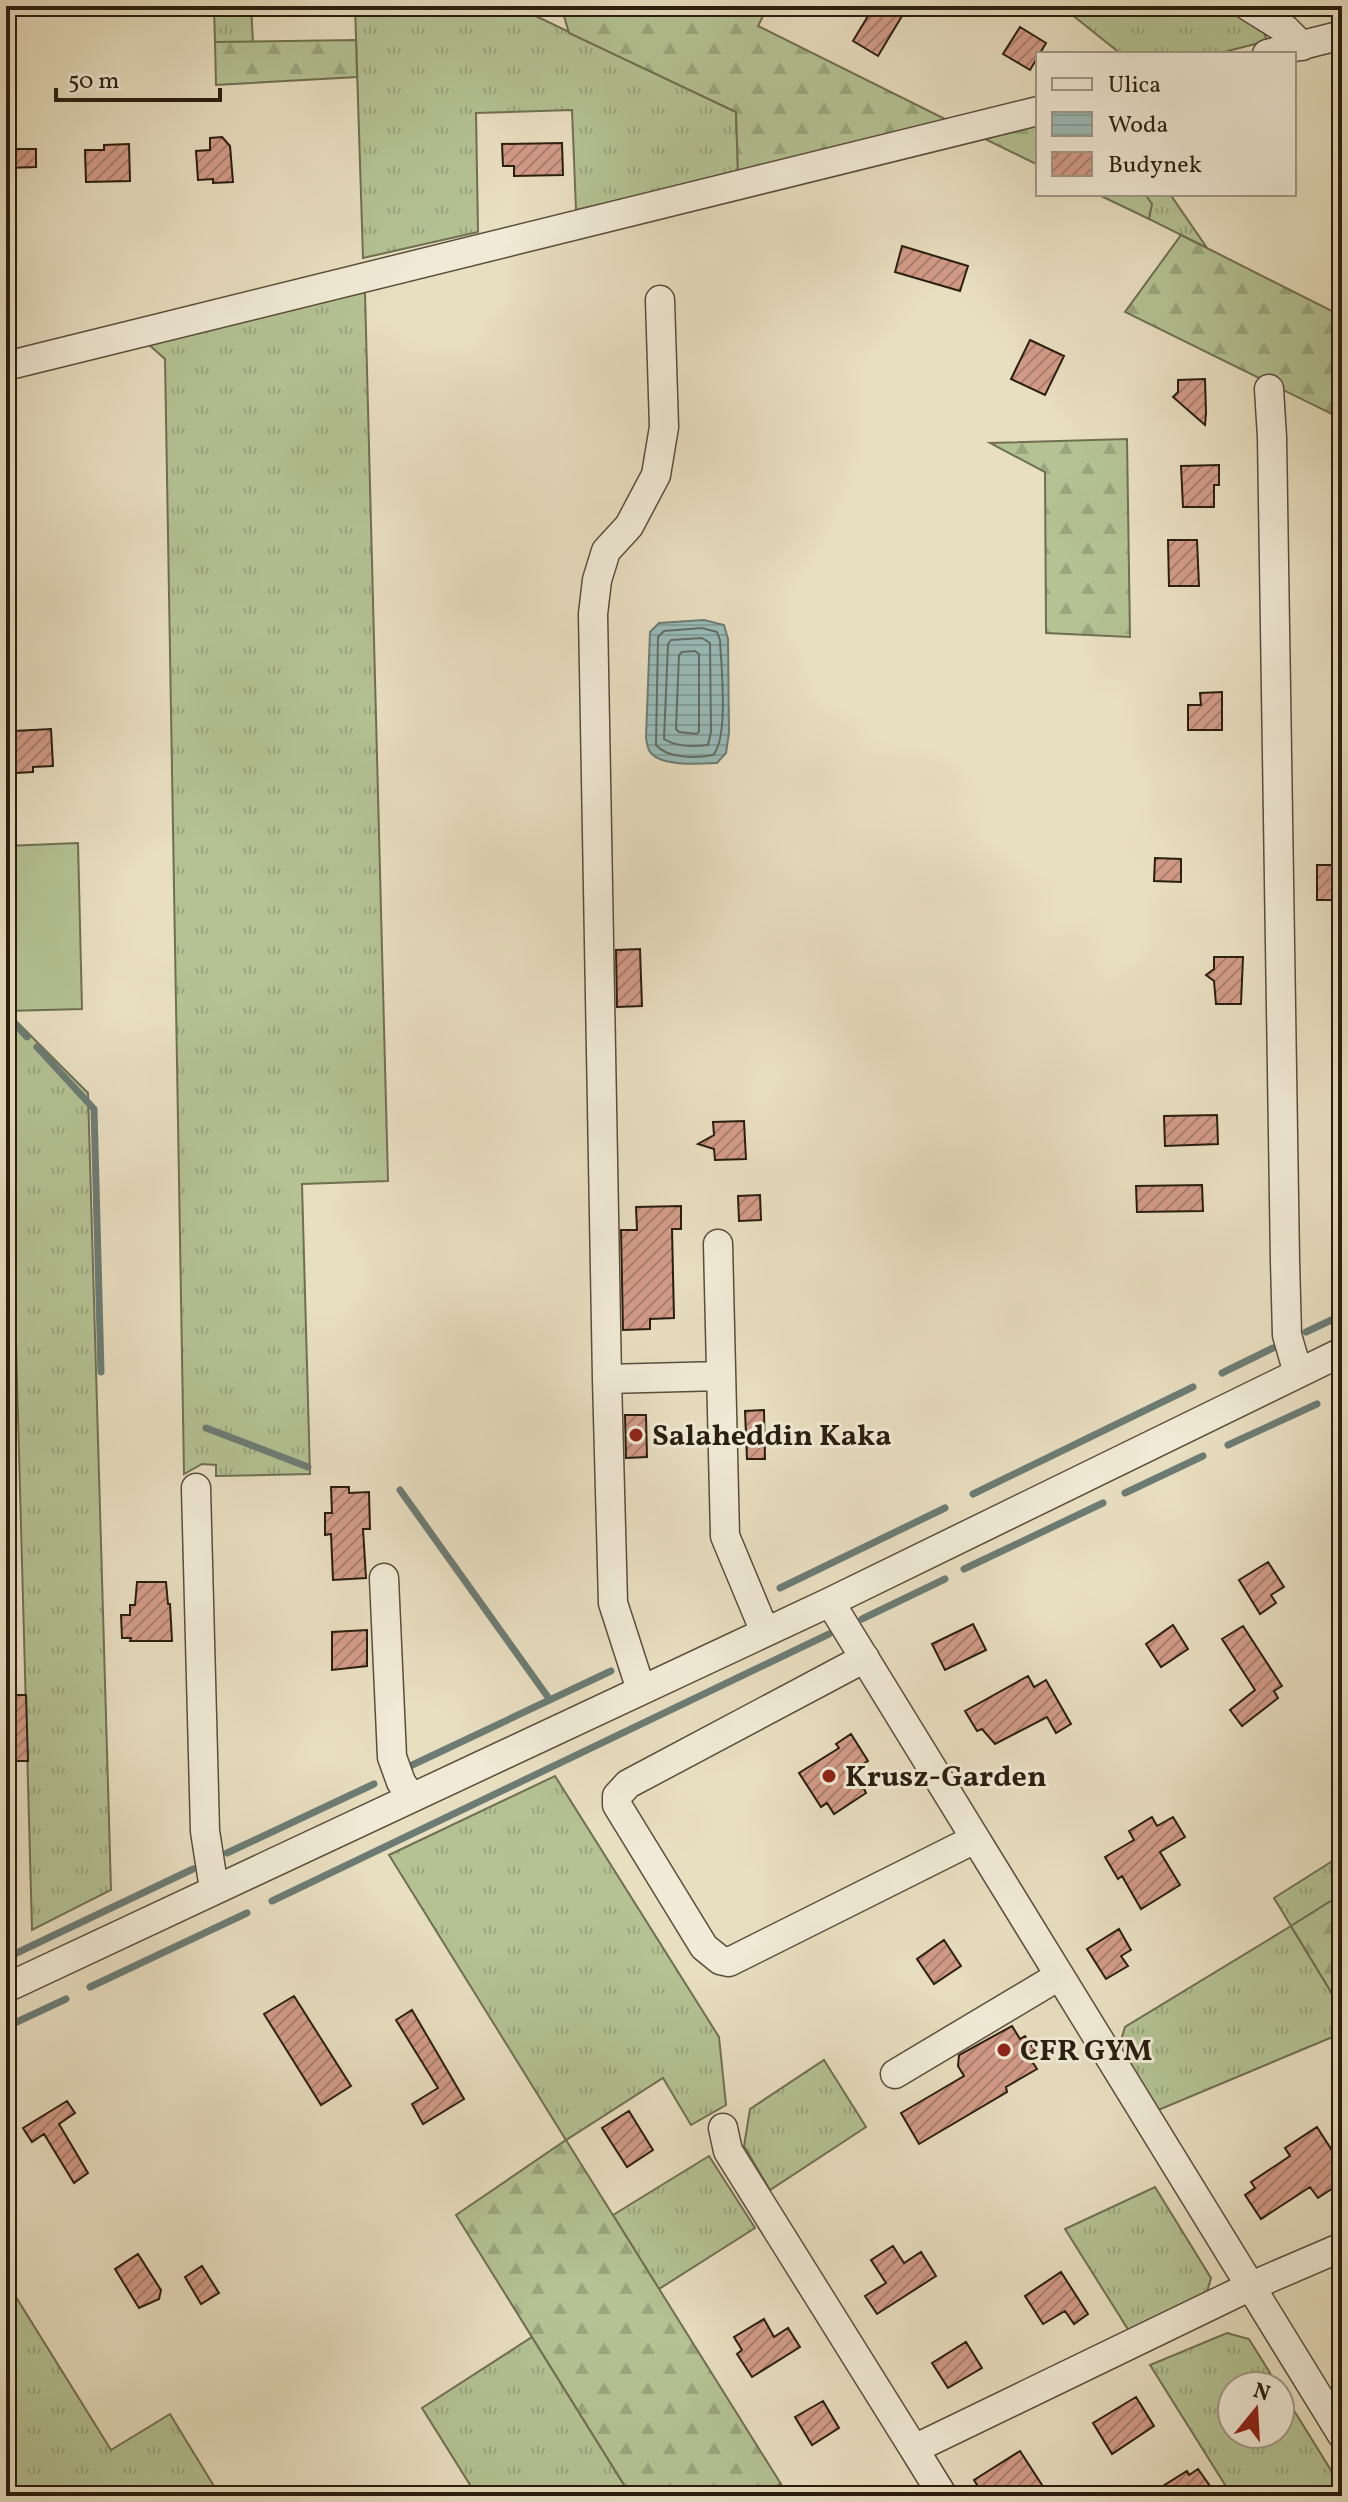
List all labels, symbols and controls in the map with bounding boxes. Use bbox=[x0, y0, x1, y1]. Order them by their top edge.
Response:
scale bar bbox=[56, 52, 220, 102]
legend bbox=[1036, 52, 1296, 196]
text: 50 m bbox=[68, 65, 120, 99]
text: Ulica bbox=[1108, 69, 1161, 103]
text: Woda bbox=[1108, 109, 1168, 143]
text: Budynek bbox=[1108, 149, 1202, 183]
place label: Salaheddin Kaka bbox=[652, 1416, 892, 1458]
marker: Salaheddin Kaka bbox=[627, 1426, 645, 1444]
place label: Krusz-Garden bbox=[845, 1757, 1047, 1799]
marker: Krusz-Garden bbox=[820, 1767, 838, 1785]
place label: CFR GYM bbox=[1020, 2031, 1152, 2073]
marker: CFR GYM bbox=[995, 2041, 1013, 2059]
north arrow bbox=[1216, 2370, 1296, 2450]
text: N bbox=[1249, 2376, 1274, 2411]

